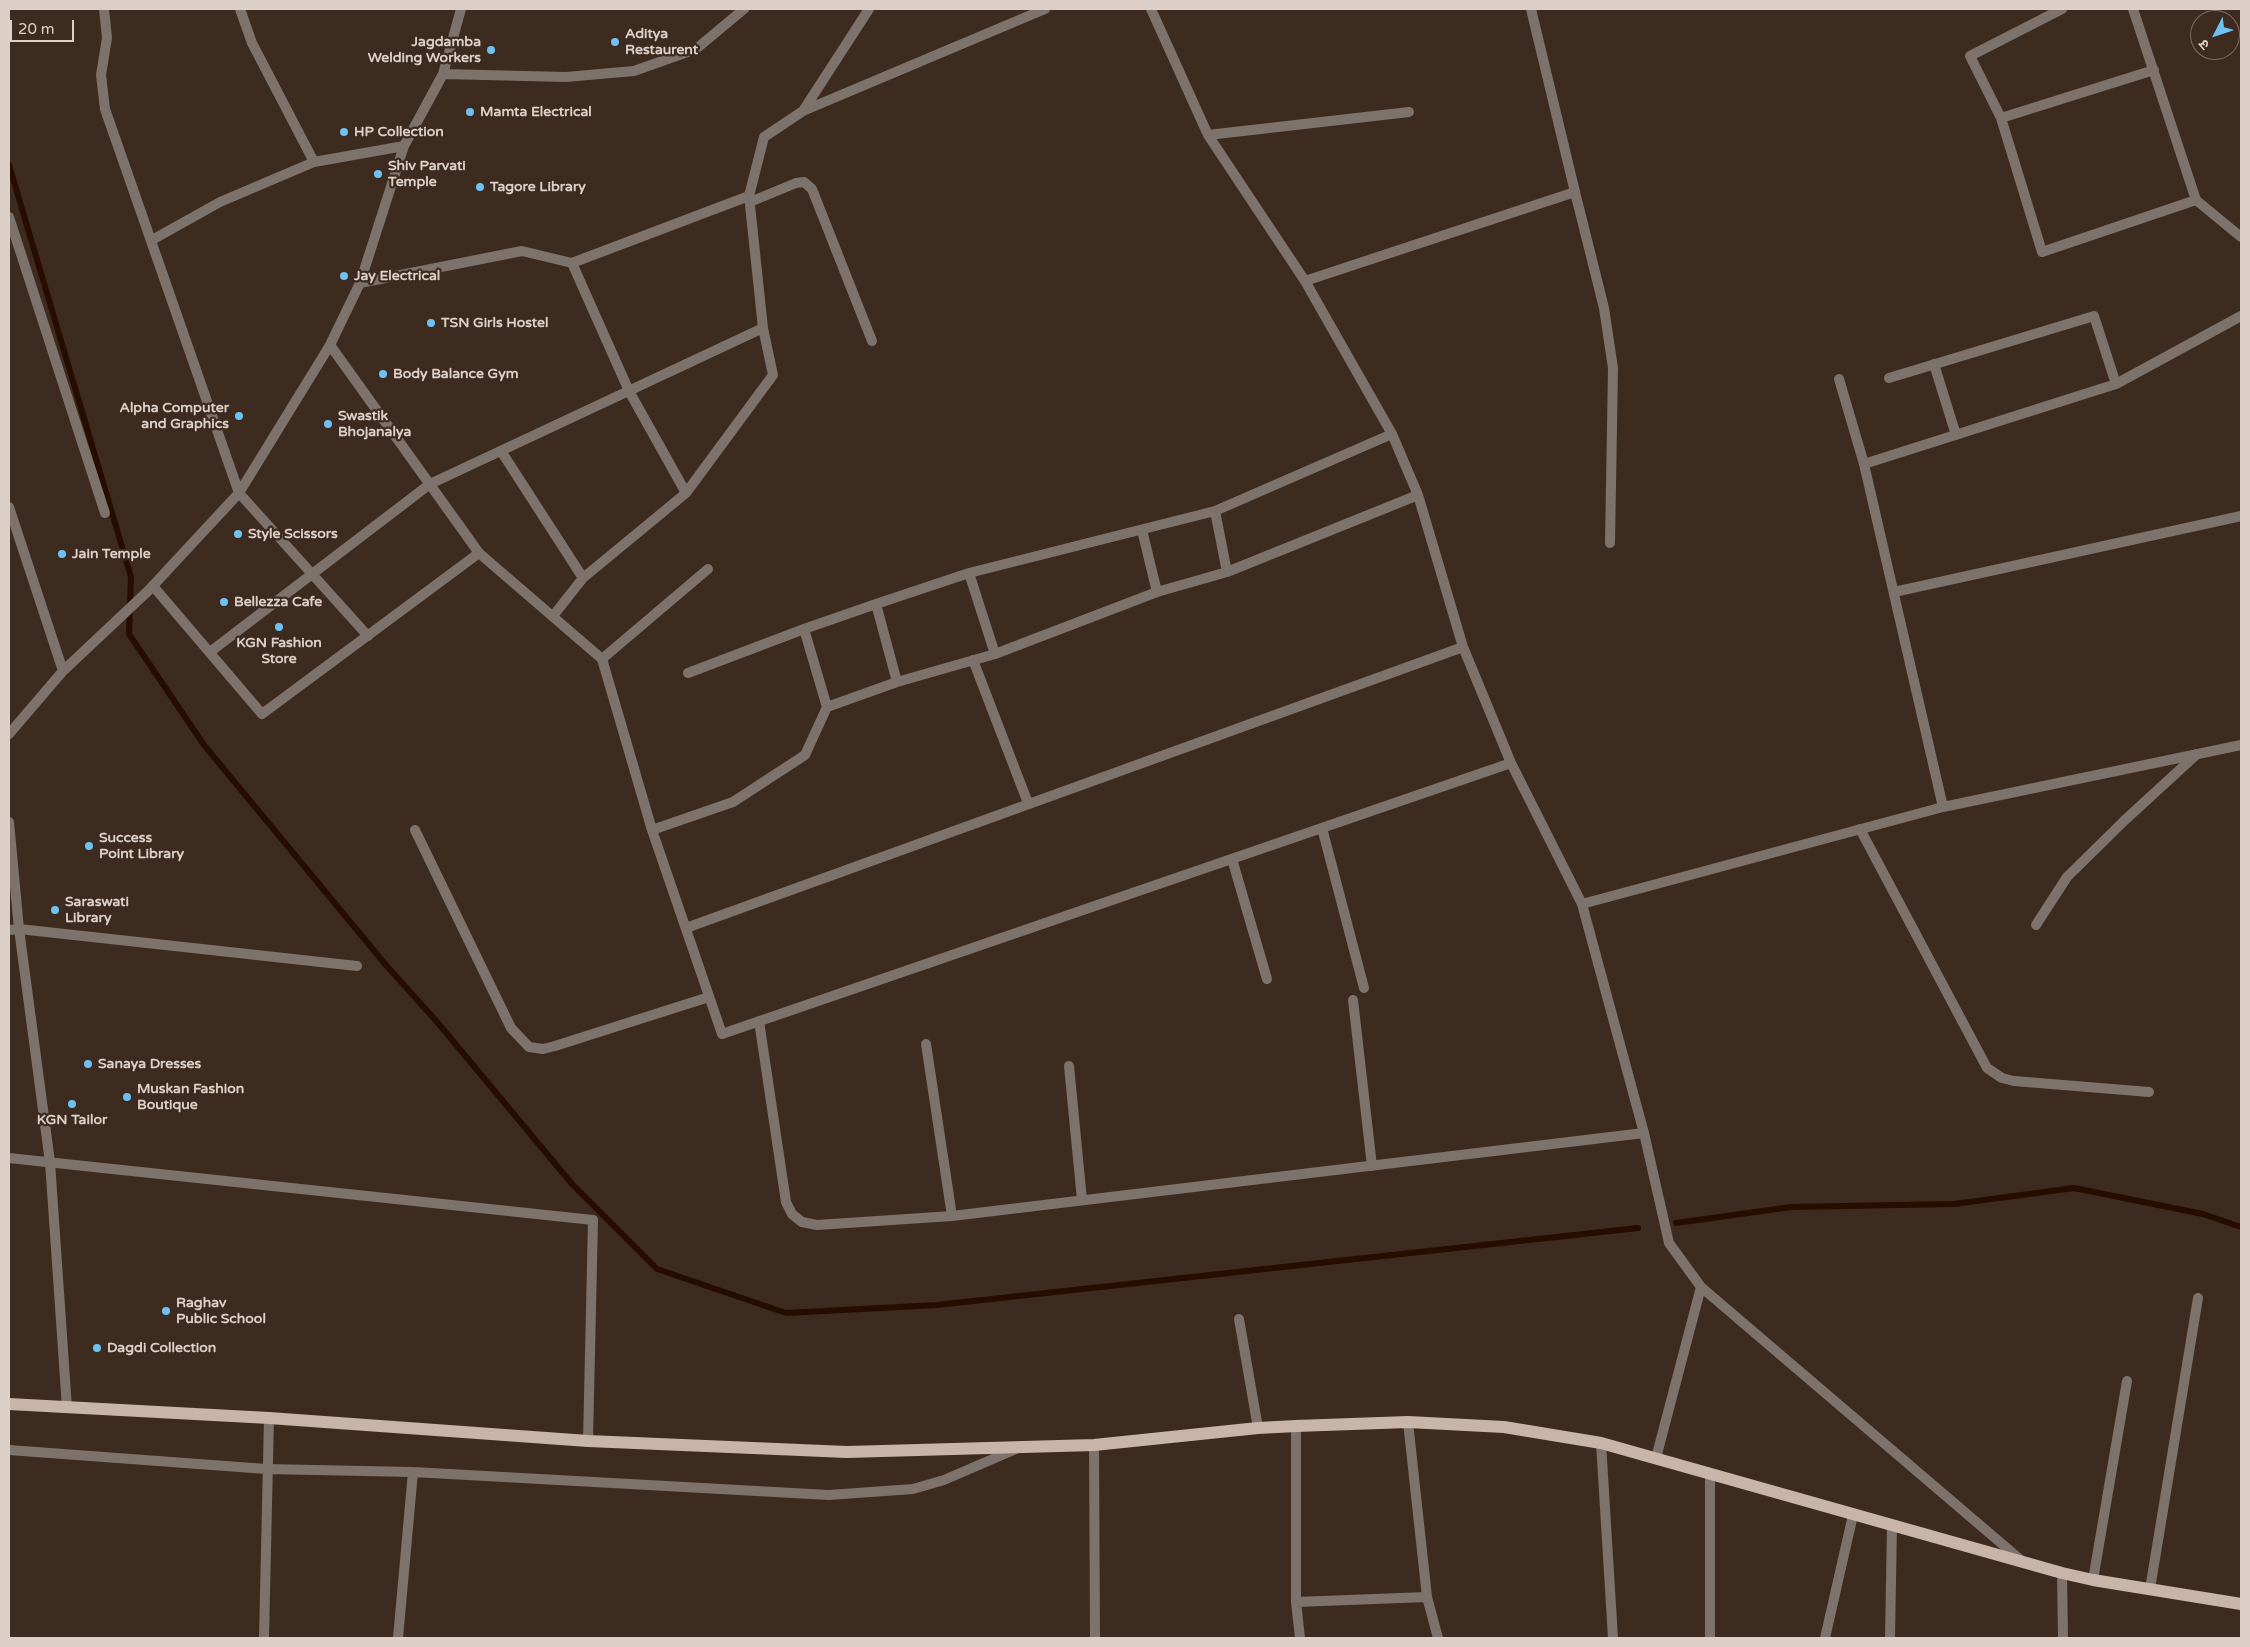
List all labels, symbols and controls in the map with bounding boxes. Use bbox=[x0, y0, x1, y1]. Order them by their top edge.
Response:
scale bar bbox=[12, 10, 76, 42]
north arrow bbox=[2190, 10, 2240, 60]
text: 20 m bbox=[18, 20, 55, 38]
place label: Aditya Restaurent bbox=[625, 26, 698, 58]
place label: Jagdamba Welding Workers bbox=[368, 34, 481, 66]
marker: Aditya Restaurent bbox=[609, 36, 621, 48]
text: उ bbox=[2195, 36, 2213, 53]
marker: Jagdamba Welding Workers bbox=[485, 44, 497, 56]
place label: Mamta Electrical bbox=[480, 104, 592, 120]
marker: Mamta Electrical bbox=[464, 106, 476, 118]
place label: HP Collection bbox=[354, 124, 444, 140]
marker: HP Collection bbox=[338, 126, 350, 138]
place label: Shiv Parvati Temple bbox=[388, 158, 466, 190]
marker: Shiv Parvati Temple bbox=[372, 168, 384, 180]
place label: Tagore Library bbox=[490, 179, 586, 195]
marker: Tagore Library bbox=[474, 181, 486, 193]
place label: Jay Electrical bbox=[354, 268, 440, 284]
marker: Jay Electrical bbox=[338, 270, 350, 282]
place label: TSN Girls Hostel bbox=[441, 315, 549, 331]
marker: TSN Girls Hostel bbox=[425, 317, 437, 329]
place label: Body Balance Gym bbox=[393, 366, 519, 382]
marker: Body Balance Gym bbox=[377, 368, 389, 380]
place label: Alpha Computer and Graphics bbox=[120, 400, 229, 432]
place label: Swastik Bhojanalya bbox=[338, 408, 411, 441]
marker: Alpha Computer and Graphics bbox=[233, 410, 245, 422]
marker: Swastik Bhojanalya bbox=[322, 418, 334, 430]
place label: Style Scissors bbox=[248, 526, 338, 542]
marker: Style Scissors bbox=[232, 528, 244, 540]
place label: Jain Temple bbox=[72, 546, 151, 562]
marker: Jain Temple bbox=[56, 548, 68, 560]
place label: Bellezza Cafe bbox=[234, 594, 322, 610]
marker: Bellezza Cafe bbox=[218, 596, 230, 608]
marker: KGN Fashion Store bbox=[273, 621, 285, 633]
place label: KGN Fashion Store bbox=[236, 635, 322, 668]
place label: Success Point Library bbox=[99, 830, 184, 862]
marker: Success Point Library bbox=[83, 840, 95, 852]
place label: Saraswati Library bbox=[65, 894, 129, 926]
marker: Saraswati Library bbox=[49, 904, 61, 916]
place label: Sanaya Dresses bbox=[98, 1056, 201, 1072]
marker: Sanaya Dresses bbox=[82, 1058, 94, 1070]
place label: Muskan Fashion Boutique bbox=[137, 1081, 244, 1114]
marker: Muskan Fashion Boutique bbox=[121, 1091, 133, 1103]
marker: KGN Tailor bbox=[66, 1098, 78, 1110]
place label: KGN Tailor bbox=[37, 1112, 107, 1128]
place label: Raghav Public School bbox=[176, 1295, 266, 1328]
marker: Raghav Public School bbox=[160, 1305, 172, 1317]
place label: Dagdi Collection bbox=[107, 1340, 216, 1356]
marker: Dagdi Collection bbox=[91, 1342, 103, 1354]

